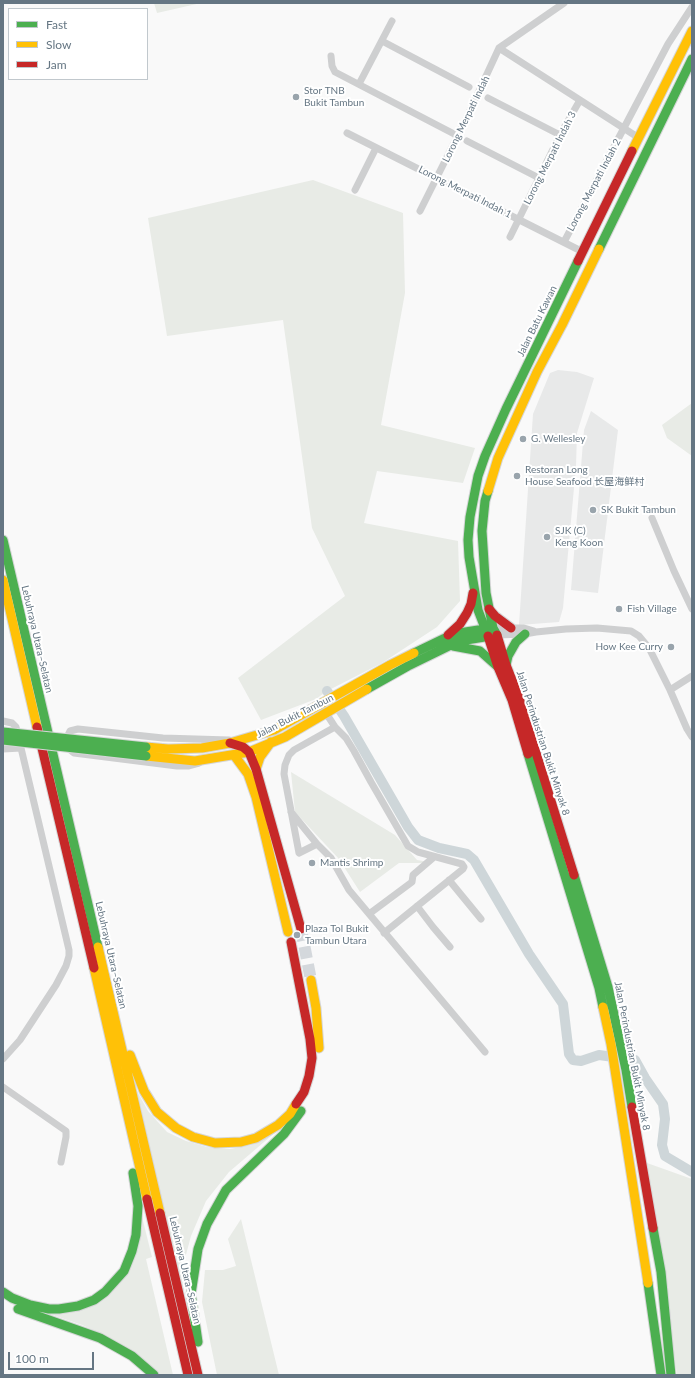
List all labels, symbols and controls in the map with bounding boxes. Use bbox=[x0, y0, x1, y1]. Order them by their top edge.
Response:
legend bbox=[8, 8, 148, 80]
text: Fast bbox=[46, 17, 67, 32]
text: Slow bbox=[46, 37, 71, 52]
text: Jam bbox=[46, 57, 67, 72]
street label: Lorong Merpati Indah bbox=[440, 74, 492, 164]
place label: Stor TNB Bukit Tambun bbox=[304, 85, 364, 108]
marker: Stor TNB Bukit Tambun bbox=[291, 92, 301, 102]
street label: Lorong Merpati Indah 3 bbox=[521, 109, 579, 207]
street label: Lorong Merpati Indah 2 bbox=[565, 137, 623, 233]
street label: Lorong Merpati Indah 1 bbox=[416, 163, 514, 221]
street label: Jalan Batu Kawan bbox=[515, 284, 559, 358]
place label: G. Wellesley bbox=[531, 433, 585, 445]
marker: G. Wellesley bbox=[518, 434, 528, 444]
place label: Restoran Long House Seafood 长屋海鲜村 bbox=[525, 464, 644, 488]
marker: Restoran Long House Seafood 长屋海鲜村 bbox=[512, 471, 522, 481]
place label: SK Bukit Tambun bbox=[601, 504, 676, 516]
marker: SK Bukit Tambun bbox=[588, 505, 598, 515]
place label: SJK (C) Keng Koon bbox=[555, 525, 603, 548]
marker: SJK (C) Keng Koon bbox=[542, 532, 552, 542]
street label: Lebuhraya Utara–Selatan bbox=[19, 584, 55, 694]
place label: Fish Village bbox=[627, 603, 677, 615]
marker: Fish Village bbox=[614, 604, 624, 614]
place label: How Kee Curry bbox=[596, 641, 663, 653]
marker: How Kee Curry bbox=[666, 642, 676, 652]
street label: Jalan Perindustrian Bukit Minyak 8 bbox=[514, 669, 572, 817]
street label: Jalan Bukit Tambun bbox=[255, 691, 335, 741]
place label: Mantis Shrimp bbox=[320, 857, 383, 869]
marker: Mantis Shrimp bbox=[307, 858, 317, 868]
street label: Lebuhraya Utara–Selatan bbox=[93, 900, 129, 1010]
place label: Plaza Tol Bukit Tambun Utara bbox=[305, 923, 369, 946]
marker: Plaza Tol Bukit Tambun Utara bbox=[292, 930, 302, 940]
street label: Jalan Perindustrian Bukit Minyak 8 bbox=[612, 981, 652, 1131]
street label: Lebuhraya Utara–Selatan bbox=[167, 1215, 203, 1325]
scale bar bbox=[10, 1344, 96, 1370]
text: 100 m bbox=[15, 1351, 49, 1366]

